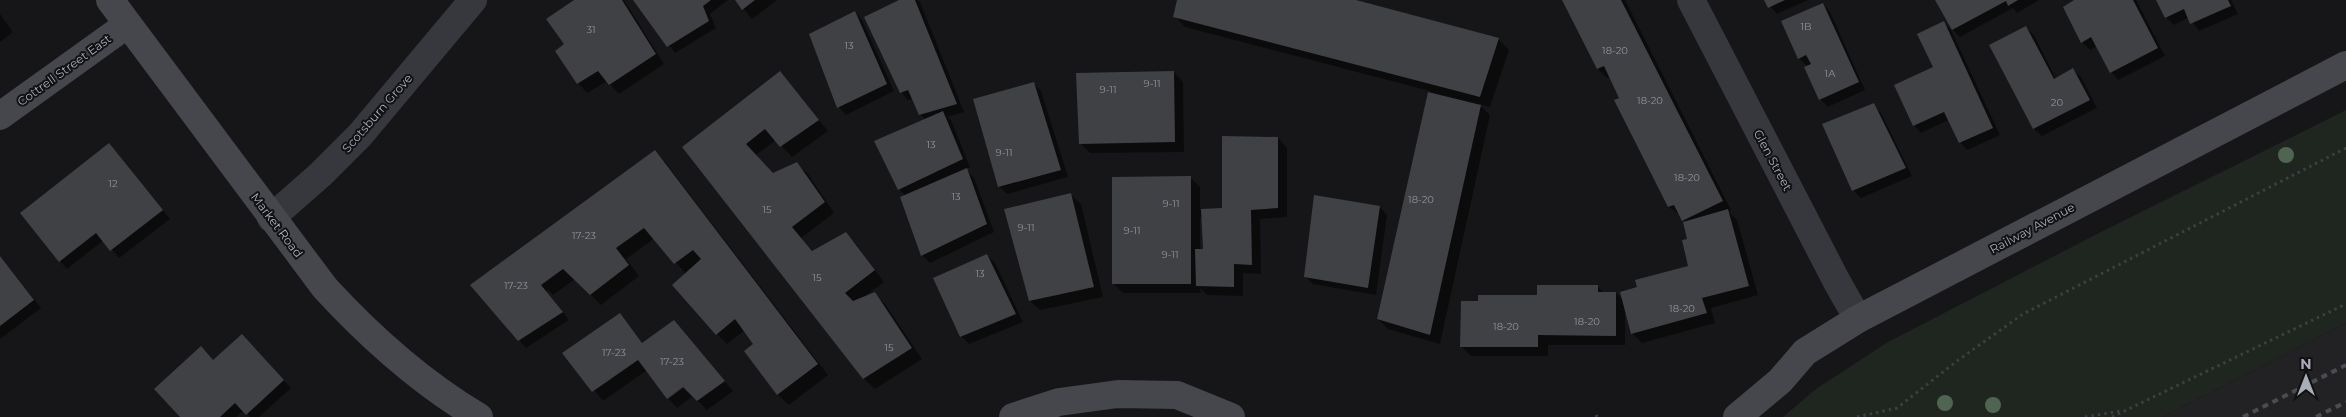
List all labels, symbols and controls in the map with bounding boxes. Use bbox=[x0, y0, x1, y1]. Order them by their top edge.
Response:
house number: 1B bbox=[1800, 20, 1812, 33]
house number: 31 bbox=[586, 23, 596, 36]
street label: Cottrell Street East bbox=[14, 31, 114, 109]
house number: 13 bbox=[844, 39, 854, 52]
house number: 18-20 bbox=[1602, 44, 1628, 57]
house number: 1A bbox=[1825, 67, 1836, 80]
street label: Scotsburn Grove bbox=[339, 71, 415, 155]
house number: 9-11 bbox=[1143, 77, 1161, 90]
house number: 9-11 bbox=[1099, 83, 1117, 96]
house number: 18-20 bbox=[1637, 94, 1663, 107]
house number: 20 bbox=[2051, 96, 2064, 109]
street label: Glen Street bbox=[1751, 127, 1795, 193]
house number: 13 bbox=[926, 138, 936, 151]
house number: 9-11 bbox=[995, 146, 1013, 159]
house number: 18-20 bbox=[1674, 171, 1700, 184]
house number: 12 bbox=[108, 177, 118, 190]
street label: Market Road bbox=[248, 190, 306, 260]
house number: 13 bbox=[951, 190, 961, 203]
house number: 18-20 bbox=[1408, 193, 1434, 206]
house number: 9-11 bbox=[1162, 197, 1180, 210]
street label: Railway Avenue bbox=[1987, 199, 2077, 257]
house number: 15 bbox=[762, 203, 772, 216]
house number: 9-11 bbox=[1017, 221, 1035, 234]
house number: 9-11 bbox=[1123, 224, 1141, 237]
house number: 17-23 bbox=[572, 229, 596, 242]
house number: 9-11 bbox=[1161, 248, 1179, 261]
house number: 13 bbox=[975, 267, 985, 280]
house number: 15 bbox=[812, 271, 822, 284]
house number: 17-23 bbox=[504, 279, 528, 292]
house number: 18-20 bbox=[1669, 302, 1695, 315]
house number: 18-20 bbox=[1574, 315, 1600, 328]
house number: 18-20 bbox=[1493, 320, 1519, 333]
house number: 15 bbox=[884, 341, 894, 354]
house number: 17-23 bbox=[602, 346, 626, 359]
north arrow bbox=[2281, 352, 2331, 402]
house number: 17-23 bbox=[660, 355, 684, 368]
text: N bbox=[2300, 355, 2312, 373]

